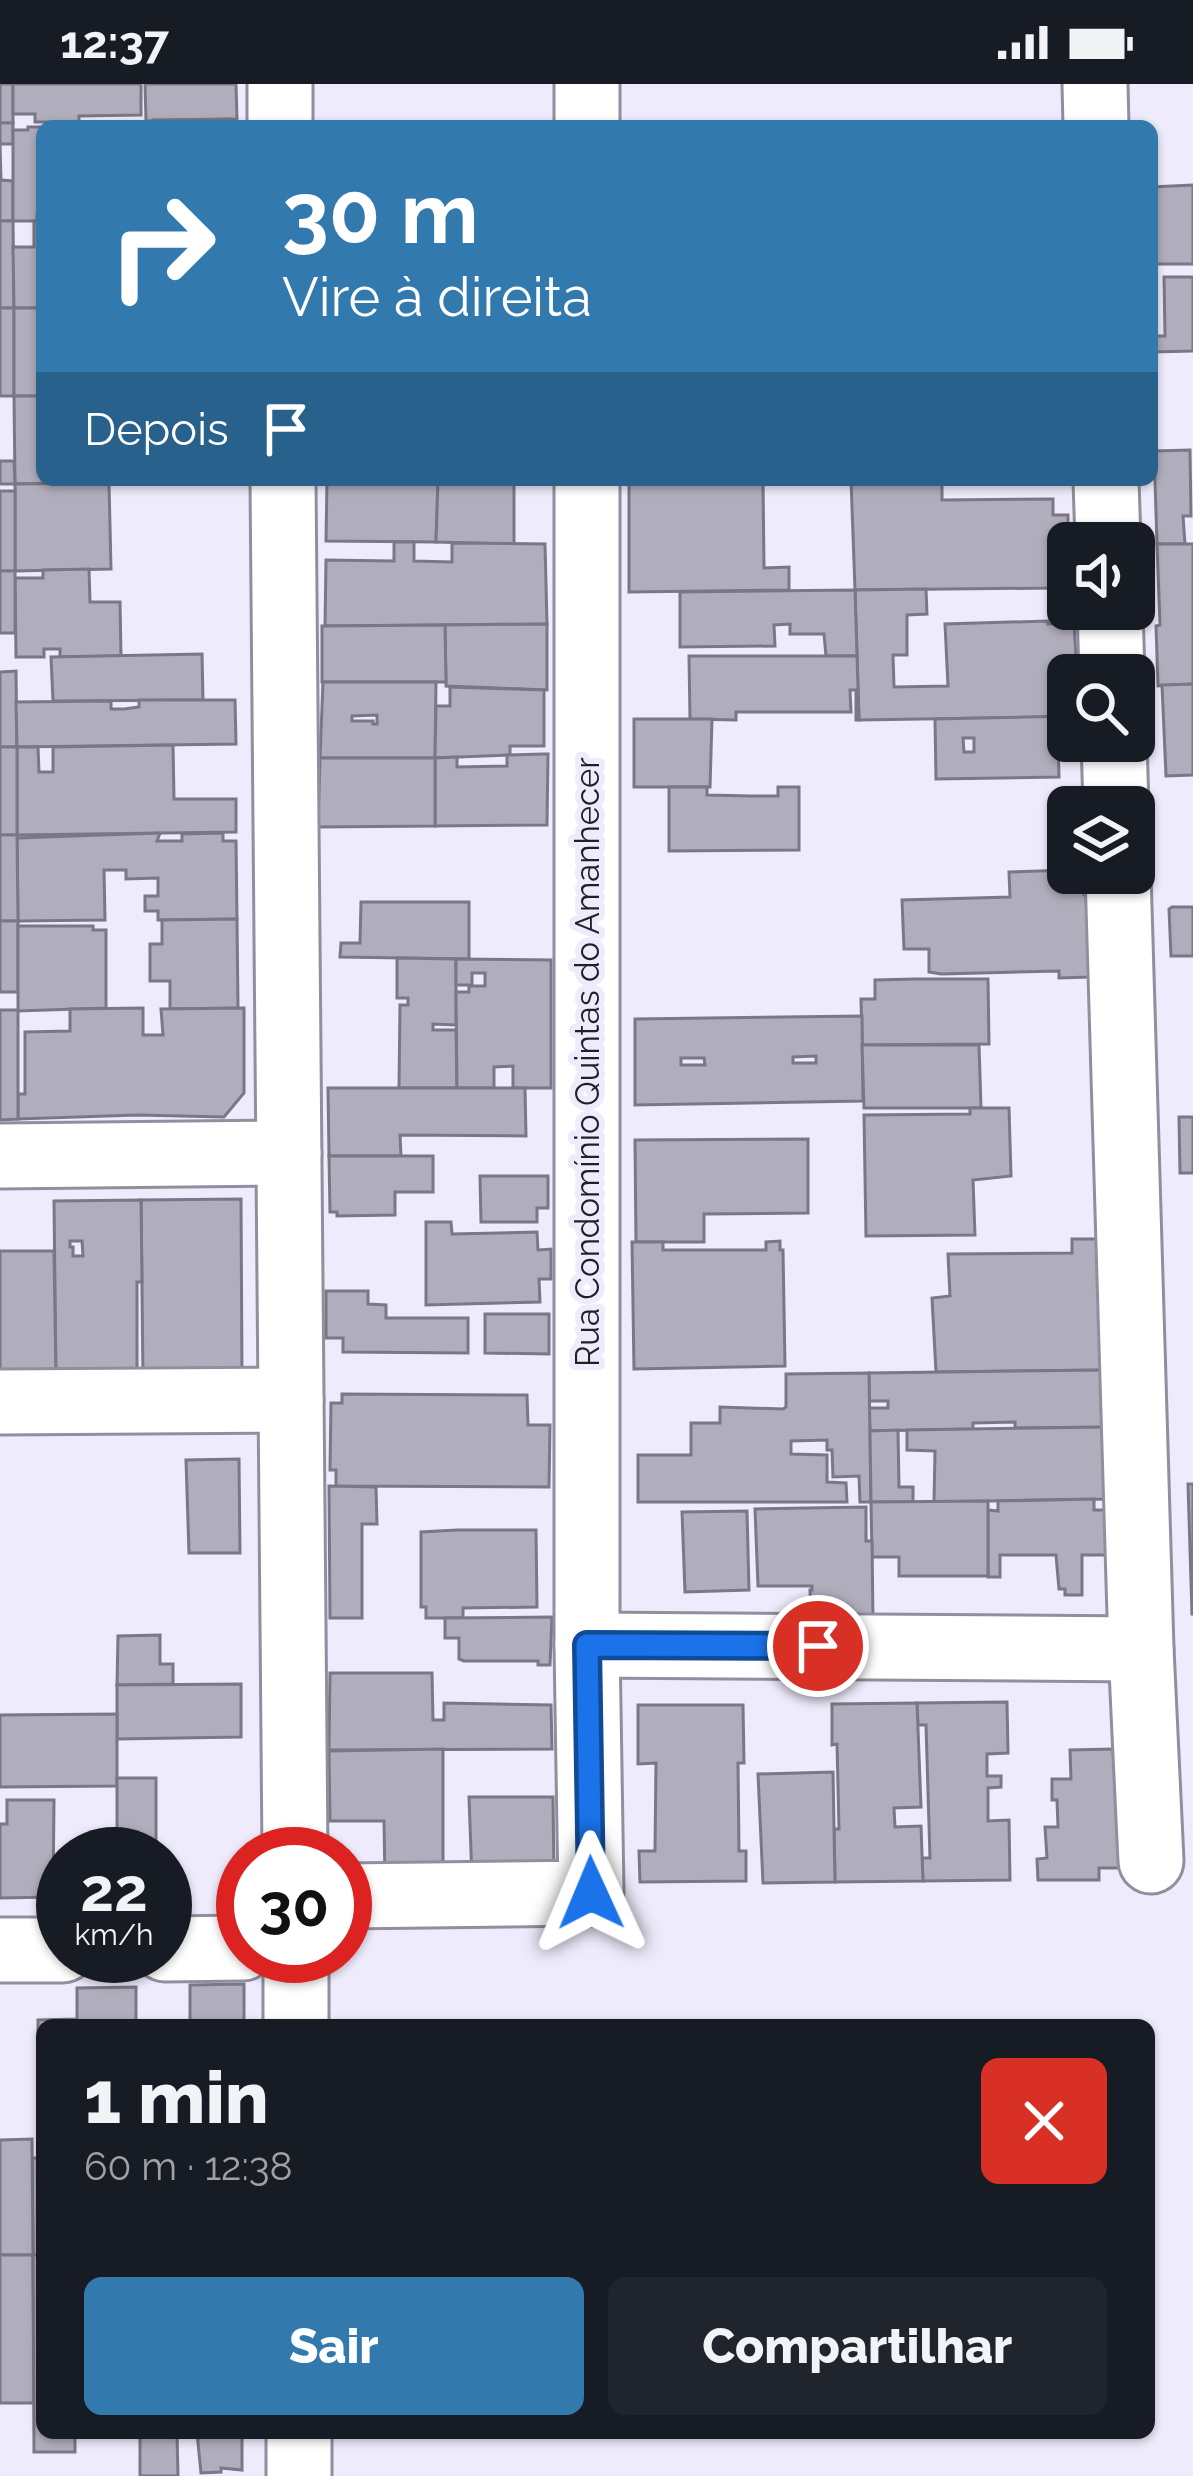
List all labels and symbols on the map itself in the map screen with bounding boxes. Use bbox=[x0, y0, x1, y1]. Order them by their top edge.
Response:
street label: Rua Condomínio Quintas do Amanhecer bbox=[568, 757, 607, 1367]
pin bbox=[767, 1595, 869, 1697]
speed limit sign: 30 bbox=[216, 1827, 372, 1983]
position arrow bbox=[528, 1830, 654, 1956]

